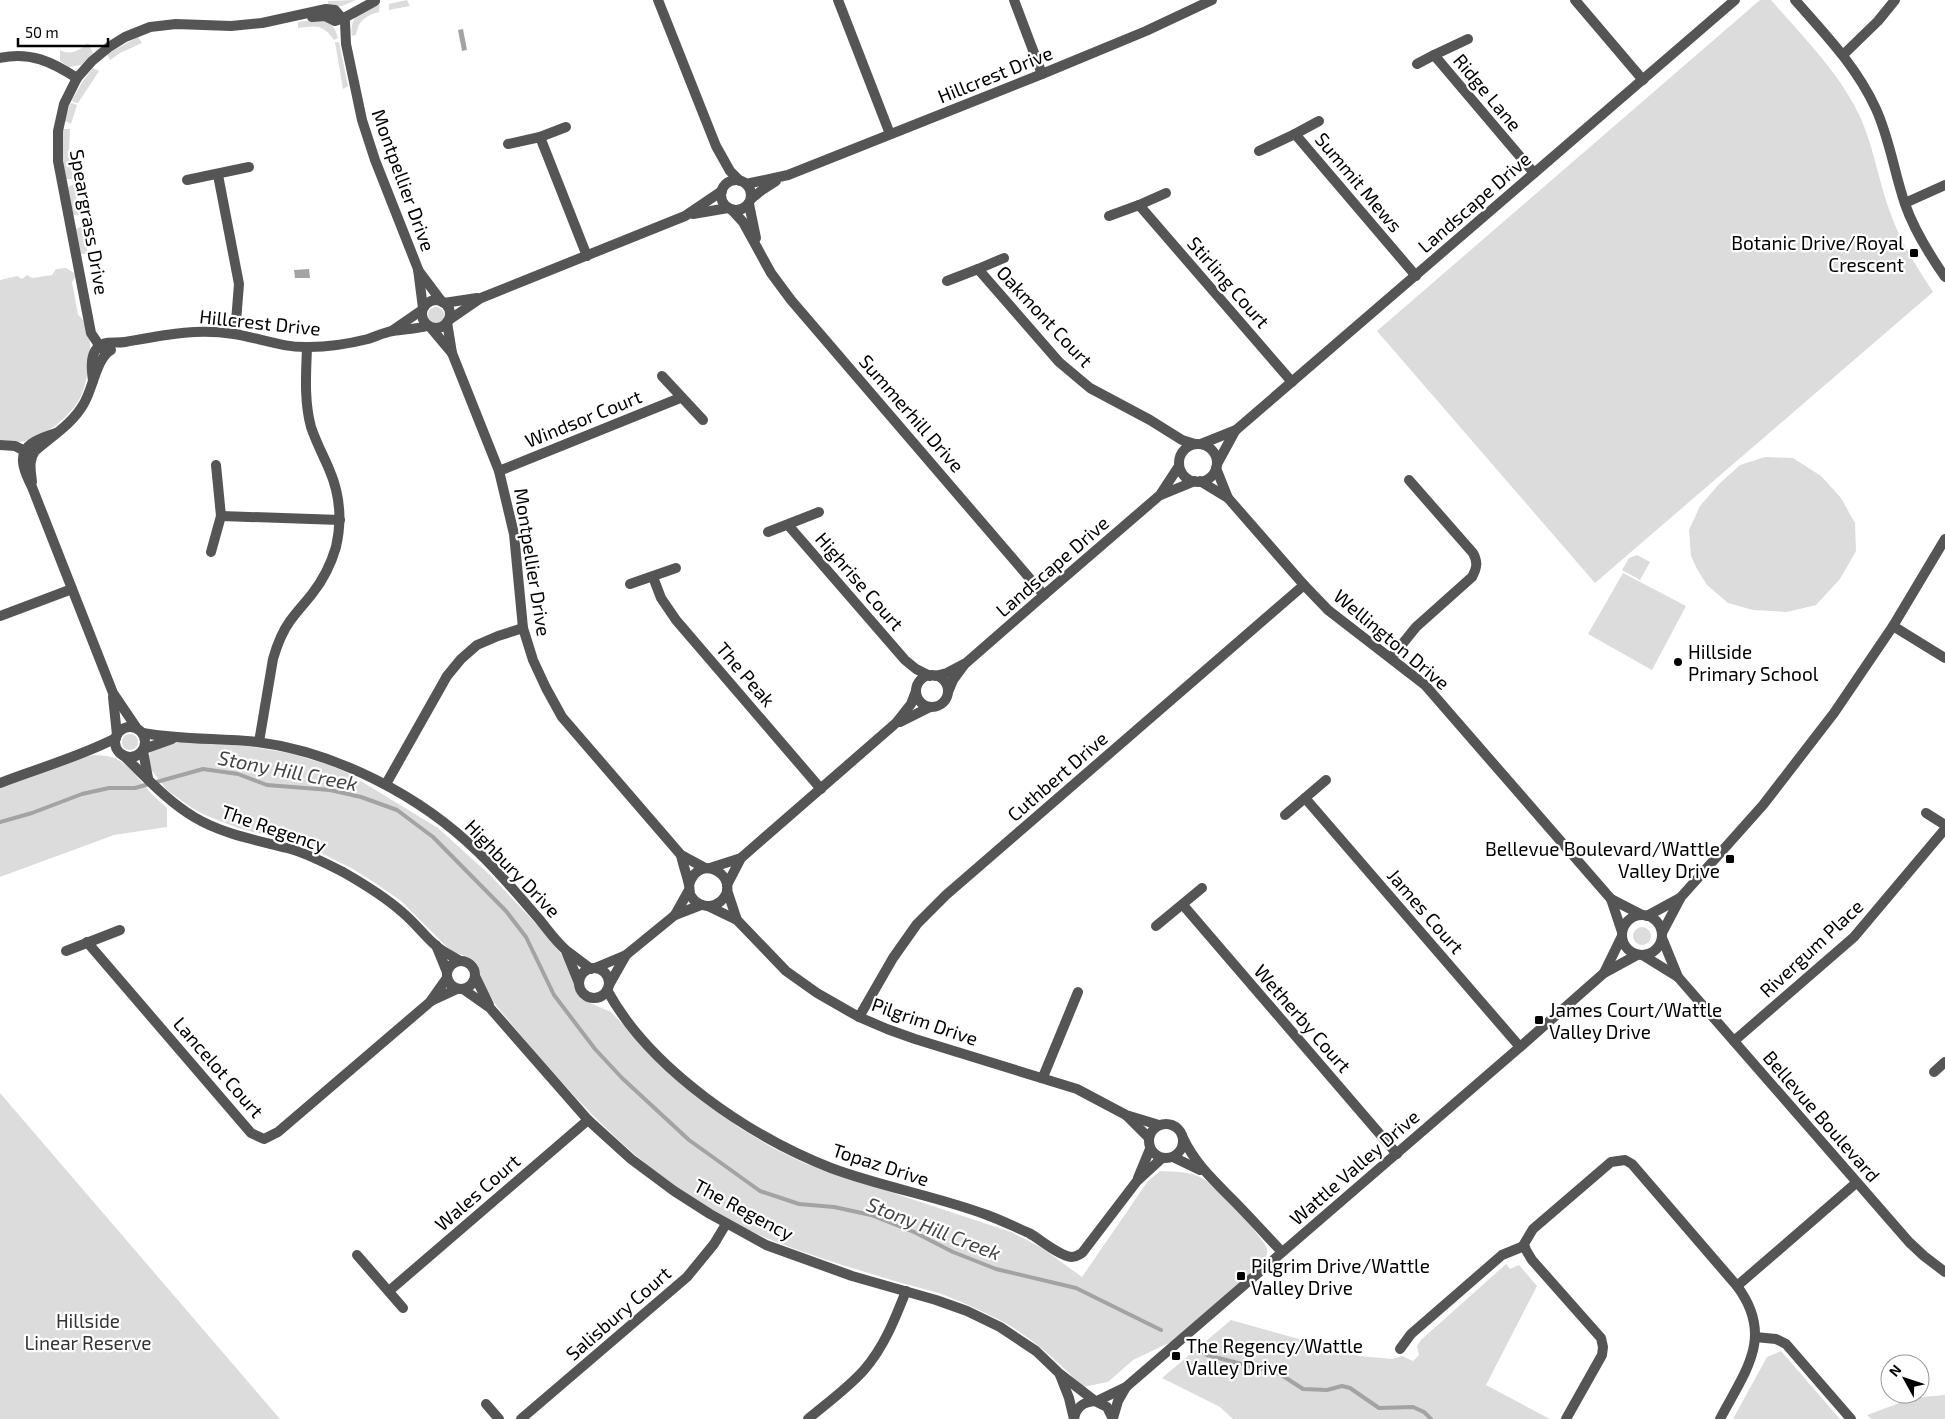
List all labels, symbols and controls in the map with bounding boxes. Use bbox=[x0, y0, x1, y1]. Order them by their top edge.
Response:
scale bar bbox=[18, 15, 108, 47]
text: 50 m bbox=[25, 23, 59, 41]
street label: Hillcrest Drive bbox=[934, 41, 1056, 107]
street label: Ridge Lane bbox=[1449, 49, 1527, 135]
street label: Montpellier Drive bbox=[368, 106, 440, 254]
street label: Summit Mews bbox=[1311, 127, 1407, 237]
street label: Landscape Drive bbox=[1413, 147, 1535, 257]
street label: Speargrass Drive bbox=[66, 148, 114, 296]
place label: Botanic Drive/Royal Crescent bbox=[1731, 231, 1904, 276]
street label: Stirling Court bbox=[1183, 232, 1275, 332]
marker: Botanic Drive/Royal Crescent bbox=[1908, 247, 1920, 259]
street label: Oakmont Court bbox=[992, 261, 1098, 371]
street label: Hillcrest Drive bbox=[198, 304, 322, 340]
street label: Summerhill Drive bbox=[855, 349, 969, 477]
street label: Windsor Court bbox=[521, 384, 645, 452]
street label: Montpellier Drive bbox=[510, 486, 556, 638]
street label: Landscape Drive bbox=[991, 511, 1113, 621]
street label: Highrise Court bbox=[811, 527, 909, 635]
street label: Wellington Drive bbox=[1329, 584, 1455, 694]
street label: The Peak bbox=[712, 637, 780, 711]
place label: Hillside Primary School bbox=[1688, 640, 1819, 685]
marker: Hillside Primary School bbox=[1672, 656, 1684, 668]
street label: Cuthbert Drive bbox=[1002, 726, 1112, 826]
water label: Stony Hill Creek bbox=[216, 745, 360, 796]
street label: The Regency bbox=[218, 799, 330, 857]
street label: Highbury Drive bbox=[461, 814, 565, 922]
place label: Bellevue Boulevard/Wattle Valley Drive bbox=[1485, 837, 1720, 882]
marker: Bellevue Boulevard/Wattle Valley Drive bbox=[1724, 853, 1736, 865]
street label: James Court bbox=[1383, 864, 1469, 958]
street label: Rivergum Place bbox=[1754, 894, 1868, 1002]
street label: Wetherby Court bbox=[1250, 959, 1356, 1077]
street label: Pilgrim Drive bbox=[869, 992, 981, 1050]
place label: James Court/Wattle Valley Drive bbox=[1549, 998, 1722, 1043]
street label: Lancelot Court bbox=[169, 1012, 269, 1122]
marker: James Court/Wattle Valley Drive bbox=[1533, 1014, 1545, 1026]
street label: Bellevue Boulevard bbox=[1759, 1046, 1885, 1186]
street label: Wattle Valley Drive bbox=[1284, 1104, 1424, 1230]
street label: Topaz Drive bbox=[830, 1138, 932, 1190]
street label: Wales Court bbox=[430, 1149, 524, 1235]
street label: The Regency bbox=[690, 1173, 798, 1245]
water label: Stony Hill Creek bbox=[863, 1191, 1004, 1266]
place label: Pilgrim Drive/Wattle Valley Drive bbox=[1251, 1254, 1430, 1299]
street label: Salisbury Court bbox=[561, 1261, 675, 1365]
marker: Pilgrim Drive/Wattle Valley Drive bbox=[1235, 1270, 1247, 1282]
park label: Hillside Linear Reserve bbox=[24, 1309, 152, 1354]
place label: The Regency/Wattle Valley Drive bbox=[1186, 1334, 1363, 1379]
marker: The Regency/Wattle Valley Drive bbox=[1170, 1350, 1182, 1362]
north arrow bbox=[1880, 1354, 1930, 1404]
text: N bbox=[1885, 1361, 1904, 1380]

